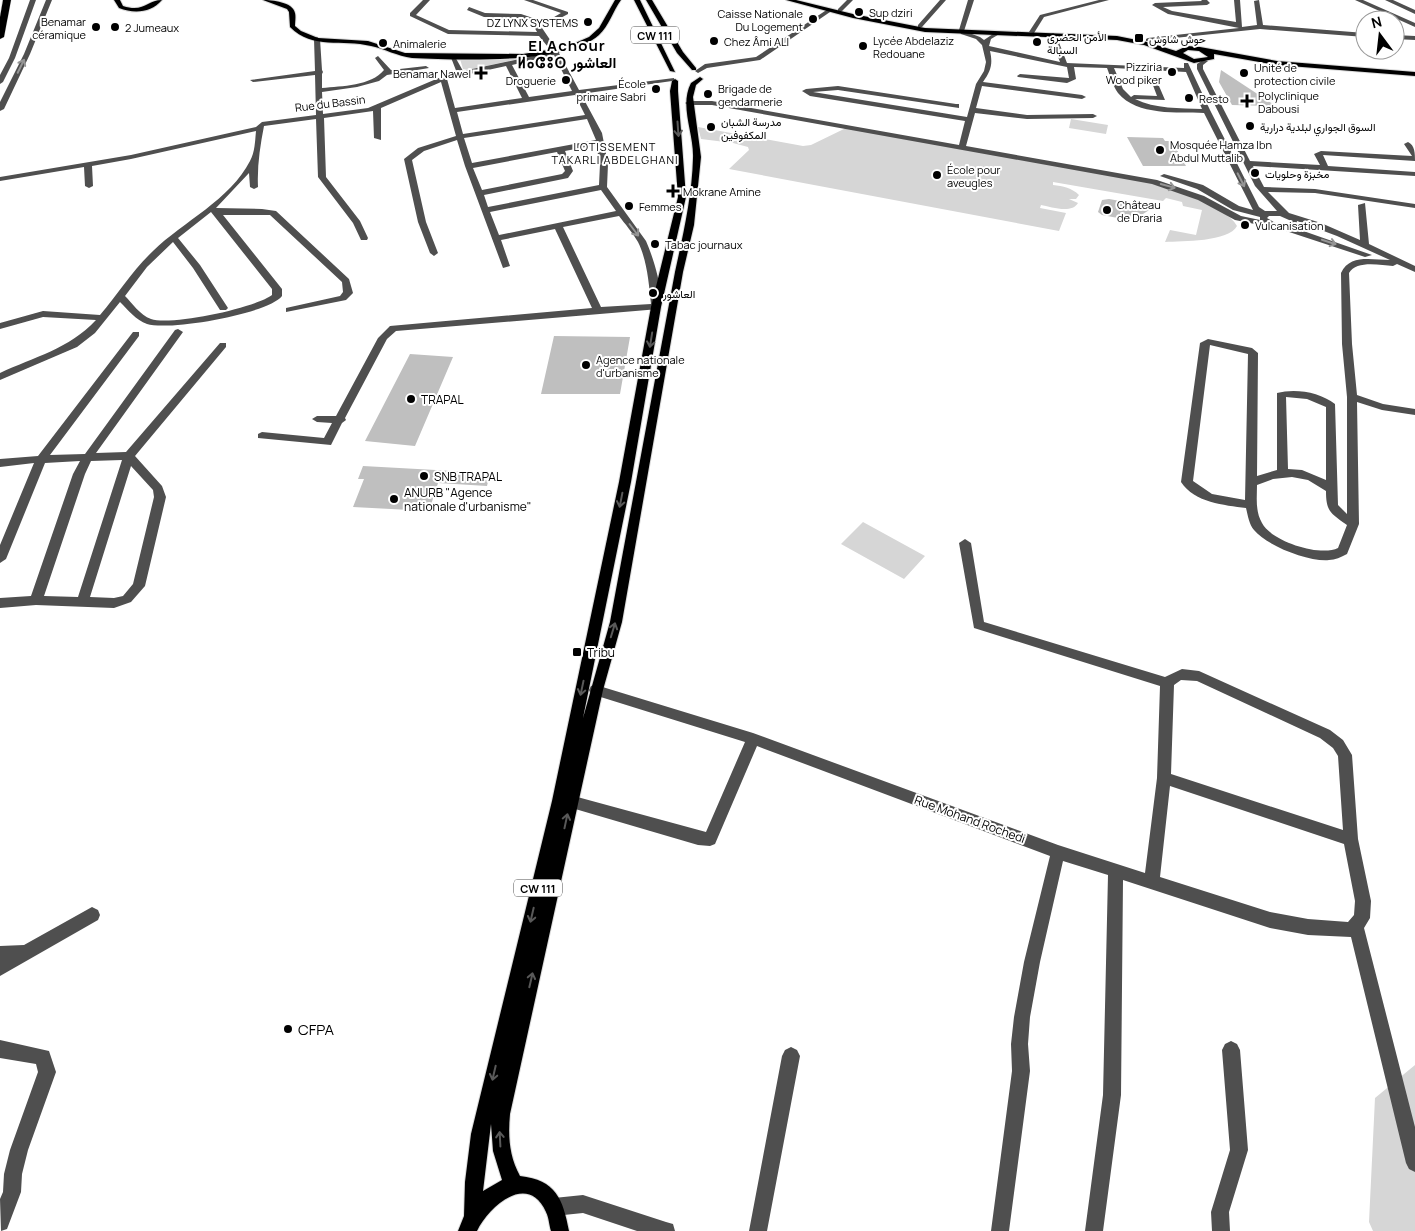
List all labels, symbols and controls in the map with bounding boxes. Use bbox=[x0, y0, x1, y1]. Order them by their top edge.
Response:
place label: Sup dziri bbox=[869, 5, 912, 20]
place label: Caisse Nationale Du Logement bbox=[718, 6, 804, 34]
marker: Sup dziri bbox=[853, 6, 865, 18]
north arrow bbox=[1355, 10, 1405, 60]
text: N bbox=[1369, 11, 1384, 32]
marker: Caisse Nationale Du Logement bbox=[807, 13, 819, 25]
place label: Benamar céramique bbox=[32, 14, 87, 42]
place label: DZ LYNX SYSTEMS bbox=[487, 15, 578, 30]
marker: DZ LYNX SYSTEMS bbox=[582, 16, 594, 28]
place label: 2 Jumeaux bbox=[125, 20, 179, 35]
marker: Benamar céramique bbox=[90, 21, 102, 33]
marker: 2 Jumeaux bbox=[109, 21, 121, 33]
road number: CW 111 bbox=[631, 26, 679, 44]
place label: الأمن الحضري السبالة bbox=[1047, 29, 1107, 57]
place label: حوش شاوش bbox=[1149, 31, 1206, 46]
marker: حوش شاوش bbox=[1133, 32, 1145, 44]
place label: Lycée Abdelaziz Redouane bbox=[873, 33, 954, 61]
place label: Chez Âmi ALI bbox=[724, 34, 789, 49]
district label: El Achour ⵍⴰⵛⵓⵔ العاشور bbox=[518, 35, 616, 73]
marker: Chez Âmi ALI bbox=[708, 35, 720, 47]
place label: Animalerie bbox=[393, 36, 447, 51]
marker: الأمن الحضري السبالة bbox=[1031, 36, 1043, 48]
marker: Animalerie bbox=[377, 37, 389, 49]
marker: Lycée Abdelaziz Redouane bbox=[857, 40, 869, 52]
one-way arrow bbox=[16, 58, 26, 73]
place label: Pizziria Wood piker bbox=[1106, 59, 1162, 87]
place label: Unité de protection civile bbox=[1254, 60, 1336, 88]
place label: Benamar Nawel bbox=[393, 66, 471, 81]
marker: Pizziria Wood piker bbox=[1166, 66, 1178, 78]
marker: Benamar Nawel bbox=[475, 67, 487, 79]
marker: Unité de protection civile bbox=[1238, 67, 1250, 79]
place label: Droguerie bbox=[506, 73, 557, 88]
marker: Droguerie bbox=[560, 74, 572, 86]
place label: École primaire Sabri bbox=[577, 76, 647, 104]
place label: Brigade de gendarmerie bbox=[718, 81, 783, 109]
marker: École primaire Sabri bbox=[650, 83, 662, 95]
marker: Brigade de gendarmerie bbox=[702, 88, 714, 100]
place label: Polyclinique Dabousi bbox=[1258, 88, 1319, 116]
street label: Rue du Bassin bbox=[294, 91, 366, 115]
place label: Resto bbox=[1199, 91, 1229, 106]
marker: Resto bbox=[1183, 92, 1195, 104]
marker: Polyclinique Dabousi bbox=[1240, 94, 1254, 108]
place label: مدرسة الشبان المكفوفين bbox=[721, 114, 781, 142]
place label: السوق الجواري لبلدية درارية bbox=[1260, 119, 1376, 137]
marker: السوق الجواري لبلدية درارية bbox=[1244, 120, 1256, 132]
one-way arrow bbox=[673, 121, 683, 137]
marker: مدرسة الشبان المكفوفين bbox=[705, 121, 717, 133]
place label: Mosquée Hamza Ibn Abdul Muttalib bbox=[1170, 137, 1272, 165]
district label: LOTISSEMENT TAKARLI ABDELGHANI bbox=[551, 139, 679, 167]
marker: Mosquée Hamza Ibn Abdul Muttalib bbox=[1154, 144, 1166, 156]
place label: École pour aveugles bbox=[947, 162, 1000, 190]
place label: مخبزة وحلويات bbox=[1265, 166, 1330, 181]
marker: مخبزة وحلويات bbox=[1249, 167, 1261, 179]
marker: École pour aveugles bbox=[931, 169, 943, 181]
one-way arrow bbox=[1236, 172, 1246, 187]
one-way arrow bbox=[1159, 181, 1175, 191]
place label: Mokrane Amine bbox=[683, 184, 762, 199]
marker: Mokrane Amine bbox=[667, 185, 679, 197]
place label: Château de Draria bbox=[1117, 197, 1162, 225]
place label: Femmes bbox=[639, 199, 682, 214]
marker: Femmes bbox=[623, 200, 635, 212]
marker: Château de Draria bbox=[1101, 204, 1113, 216]
place label: Vulcanisation bbox=[1255, 218, 1324, 233]
marker: Vulcanisation bbox=[1239, 219, 1251, 231]
one-way arrow bbox=[628, 223, 639, 236]
place label: Tabac journaux bbox=[665, 237, 743, 252]
marker: Tabac journaux bbox=[649, 238, 661, 250]
one-way arrow bbox=[1320, 238, 1336, 247]
place label: العاشور bbox=[662, 286, 695, 301]
marker: العاشور bbox=[647, 287, 659, 299]
one-way arrow bbox=[646, 332, 656, 348]
place label: Agence nationale d'urbanisme bbox=[596, 352, 685, 380]
marker: Agence nationale d'urbanisme bbox=[580, 359, 592, 371]
place label: TRAPAL bbox=[421, 391, 464, 408]
marker: TRAPAL bbox=[405, 393, 417, 405]
place label: SNB TRAPAL bbox=[434, 468, 502, 485]
marker: SNB TRAPAL bbox=[418, 470, 430, 482]
place label: ANURB "Agence nationale d'urbanisme" bbox=[404, 484, 532, 515]
one-way arrow bbox=[616, 492, 625, 508]
marker: ANURB "Agence nationale d'urbanisme" bbox=[388, 493, 400, 505]
one-way arrow bbox=[609, 622, 619, 638]
place label: Tribu bbox=[587, 644, 615, 661]
marker: Tribu bbox=[571, 646, 583, 658]
one-way arrow bbox=[576, 680, 586, 696]
street label: Rue Mohand Rochedi bbox=[912, 791, 1028, 847]
one-way arrow bbox=[561, 814, 571, 830]
road number: CW 111 bbox=[514, 880, 562, 896]
one-way arrow bbox=[526, 907, 536, 923]
one-way arrow bbox=[527, 972, 536, 988]
place label: CFPA bbox=[298, 1019, 335, 1040]
marker: CFPA bbox=[282, 1023, 294, 1035]
one-way arrow bbox=[489, 1065, 498, 1081]
one-way arrow bbox=[495, 1131, 504, 1147]

